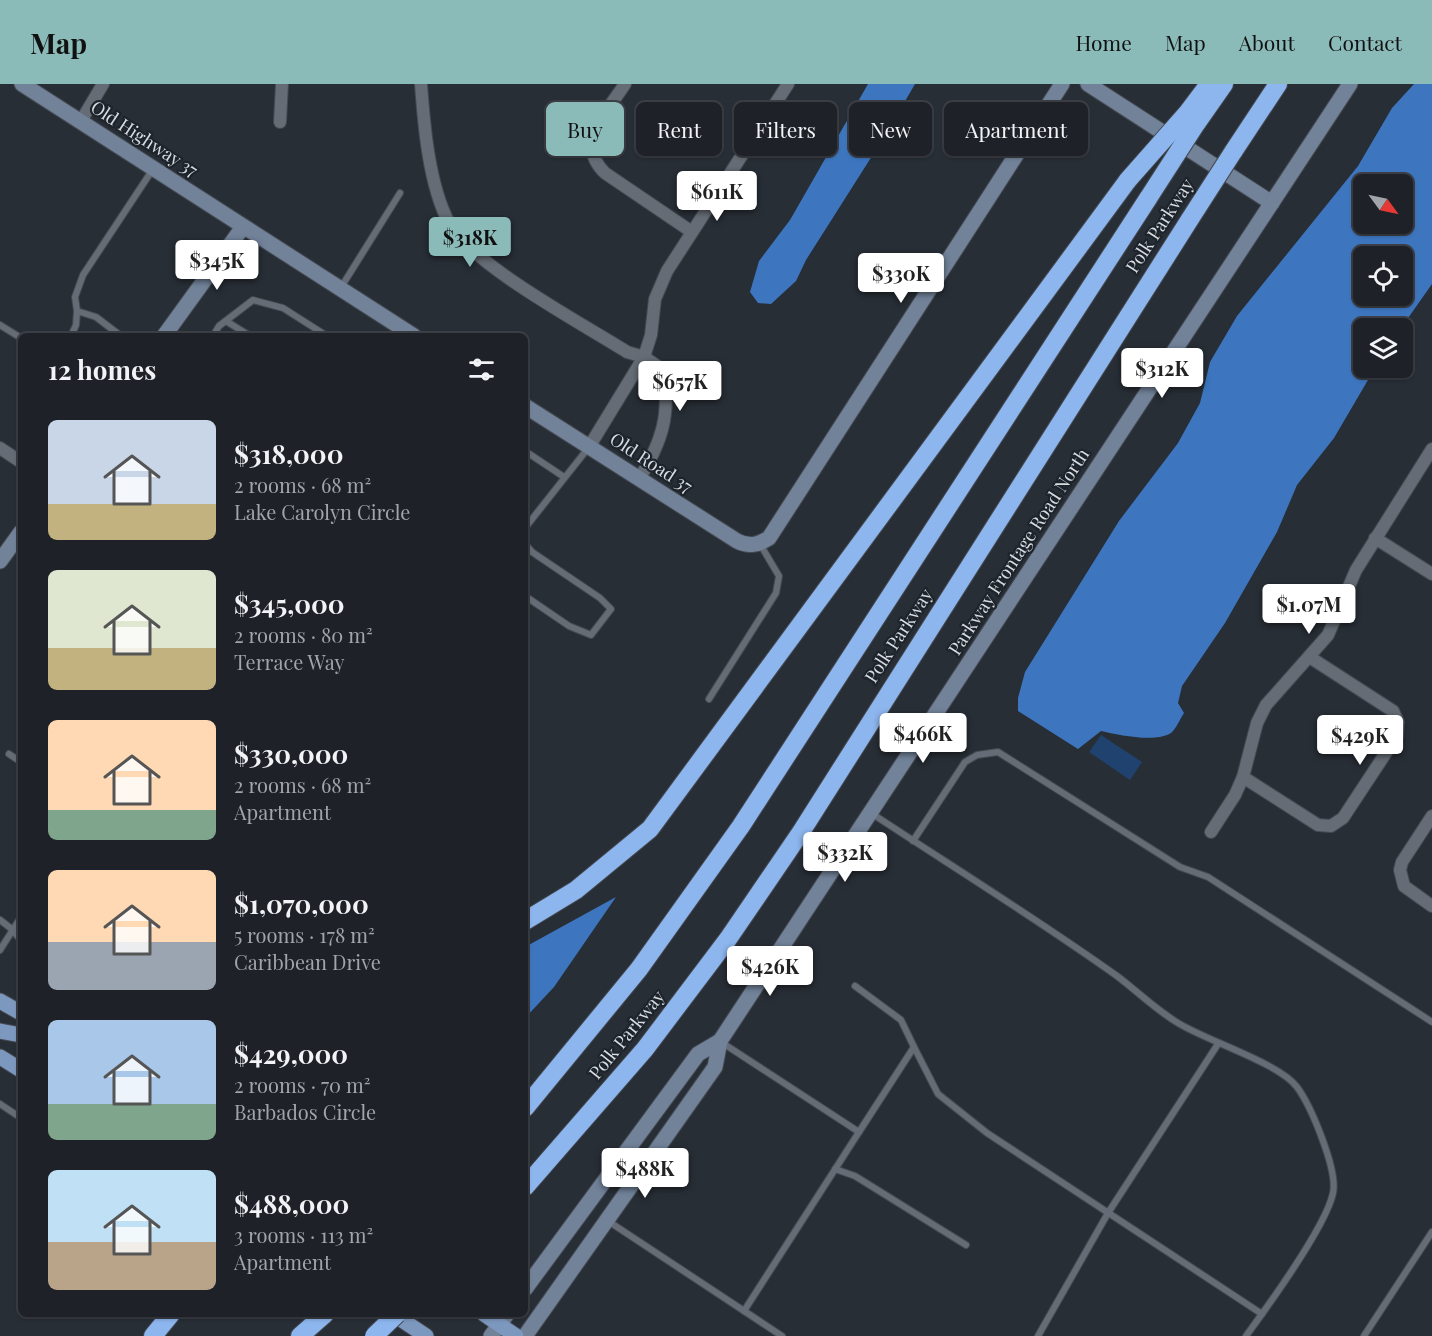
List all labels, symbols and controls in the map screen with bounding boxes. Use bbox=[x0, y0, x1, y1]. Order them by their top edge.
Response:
text: Map bbox=[30, 24, 87, 61]
text: Home bbox=[1076, 28, 1132, 56]
text: Map bbox=[1165, 28, 1206, 56]
text: About bbox=[1239, 28, 1295, 56]
text: Contact bbox=[1328, 28, 1402, 56]
street label: Old Highway 37 bbox=[86, 95, 203, 182]
chip: Buy bbox=[546, 102, 624, 156]
chip: Rent bbox=[636, 102, 722, 156]
chip: Filters bbox=[734, 102, 837, 156]
chip: New bbox=[849, 102, 932, 156]
chip: Apartment bbox=[944, 102, 1088, 156]
pin: $611K bbox=[675, 171, 759, 222]
street label: Polk Parkway bbox=[1120, 174, 1199, 277]
north arrow bbox=[1353, 174, 1413, 234]
map controls bbox=[1353, 174, 1413, 378]
text: $611K bbox=[691, 177, 743, 204]
pin: $318K bbox=[428, 217, 512, 268]
text: $318K bbox=[443, 223, 497, 250]
pin: $345K bbox=[175, 240, 259, 291]
text: $345K bbox=[189, 246, 245, 273]
button: locate bbox=[1353, 246, 1413, 306]
pin: $330K bbox=[859, 253, 943, 304]
text: $330K bbox=[872, 259, 930, 286]
button: layers bbox=[1353, 318, 1413, 378]
pin: $312K bbox=[1120, 348, 1204, 399]
text: 12 homes bbox=[48, 352, 156, 387]
icon: filters bbox=[465, 353, 498, 386]
text: $312K bbox=[1135, 354, 1189, 381]
pin: $657K bbox=[638, 361, 722, 412]
text: $657K bbox=[652, 367, 708, 394]
street label: Old Road 37 bbox=[606, 427, 698, 498]
text: $318,000 bbox=[234, 436, 343, 471]
street label: Parkway Frontage Road North bbox=[942, 443, 1094, 659]
icon: home bbox=[96, 444, 168, 516]
text: 2 rooms · 68 m² bbox=[234, 471, 371, 498]
text: Lake Carolyn Circle bbox=[234, 498, 410, 525]
street label: Polk Parkway bbox=[859, 584, 938, 687]
pin: $1.07M bbox=[1260, 584, 1358, 635]
text: $345,000 bbox=[234, 586, 345, 621]
text: $1.07M bbox=[1276, 590, 1342, 617]
icon: home bbox=[96, 594, 168, 666]
text: 2 rooms · 80 m² bbox=[234, 621, 373, 648]
text: Terrace Way bbox=[234, 648, 345, 675]
pin: $466K bbox=[881, 713, 965, 764]
pin: $429K bbox=[1318, 715, 1402, 766]
text: $466K bbox=[894, 719, 952, 746]
text: $429K bbox=[1331, 721, 1389, 748]
text: $330,000 bbox=[234, 736, 348, 771]
icon: home bbox=[96, 744, 168, 816]
text: 2 rooms · 68 m² bbox=[234, 771, 371, 798]
text: Apartment bbox=[234, 798, 331, 825]
pin: $332K bbox=[803, 832, 887, 883]
text: $332K bbox=[817, 838, 873, 865]
text: $1,070,000 bbox=[234, 886, 369, 921]
icon: home bbox=[96, 894, 168, 966]
text: 5 rooms · 178 m² bbox=[234, 921, 375, 948]
pin: $426K bbox=[728, 946, 812, 997]
text: Caribbean Drive bbox=[234, 948, 381, 975]
text: $426K bbox=[741, 952, 799, 979]
street label: Polk Parkway bbox=[583, 985, 670, 1084]
text: $429,000 bbox=[234, 1036, 348, 1071]
icon: home bbox=[96, 1044, 168, 1116]
text: 2 rooms · 70 m² bbox=[234, 1071, 371, 1098]
text: Barbados Circle bbox=[234, 1098, 376, 1125]
pin: $488K bbox=[603, 1148, 687, 1199]
text: $488K bbox=[616, 1154, 674, 1181]
text: $488,000 bbox=[234, 1186, 349, 1221]
icon: home bbox=[96, 1194, 168, 1266]
text: 3 rooms · 113 m² bbox=[234, 1221, 373, 1248]
text: Apartment bbox=[234, 1248, 331, 1275]

